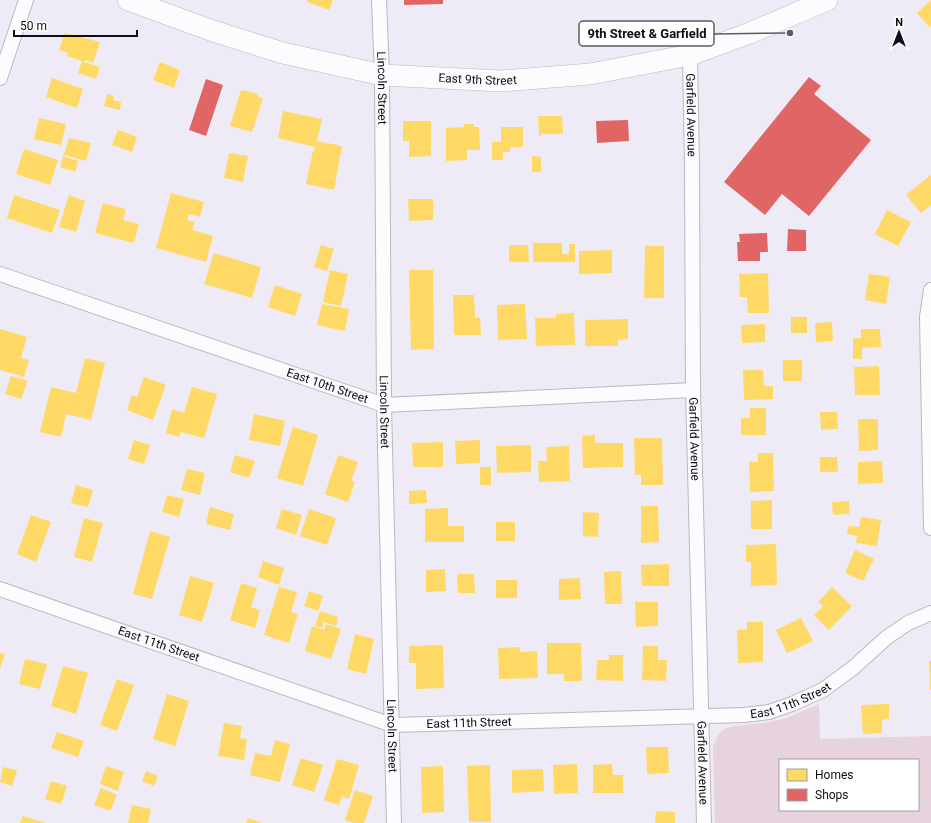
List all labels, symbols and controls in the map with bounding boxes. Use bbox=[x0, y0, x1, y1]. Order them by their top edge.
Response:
scale bar bbox=[14, 12, 137, 38]
north arrow bbox=[879, 12, 919, 52]
text: N bbox=[895, 16, 903, 29]
text: 50 m bbox=[20, 19, 47, 33]
callout: 9th Street & Garfield bbox=[579, 21, 714, 46]
text: 9th Street & Garfield bbox=[587, 26, 707, 41]
street label: Lincoln Street bbox=[374, 51, 389, 125]
street label: East 9th Street bbox=[438, 71, 517, 88]
street label: Garfield Avenue bbox=[683, 73, 699, 157]
street label: East 10th Street bbox=[285, 365, 370, 406]
street label: Lincoln Street bbox=[377, 375, 392, 449]
street label: Garfield Avenue bbox=[686, 397, 702, 481]
street label: East 11th Street bbox=[116, 623, 201, 665]
street label: East 11th Street bbox=[749, 680, 834, 721]
street label: Lincoln Street bbox=[384, 699, 400, 773]
street label: East 11th Street bbox=[426, 715, 512, 731]
street label: Garfield Avenue bbox=[694, 721, 711, 805]
legend bbox=[779, 759, 919, 811]
text: Homes bbox=[815, 768, 853, 782]
text: Shops bbox=[815, 788, 849, 802]

